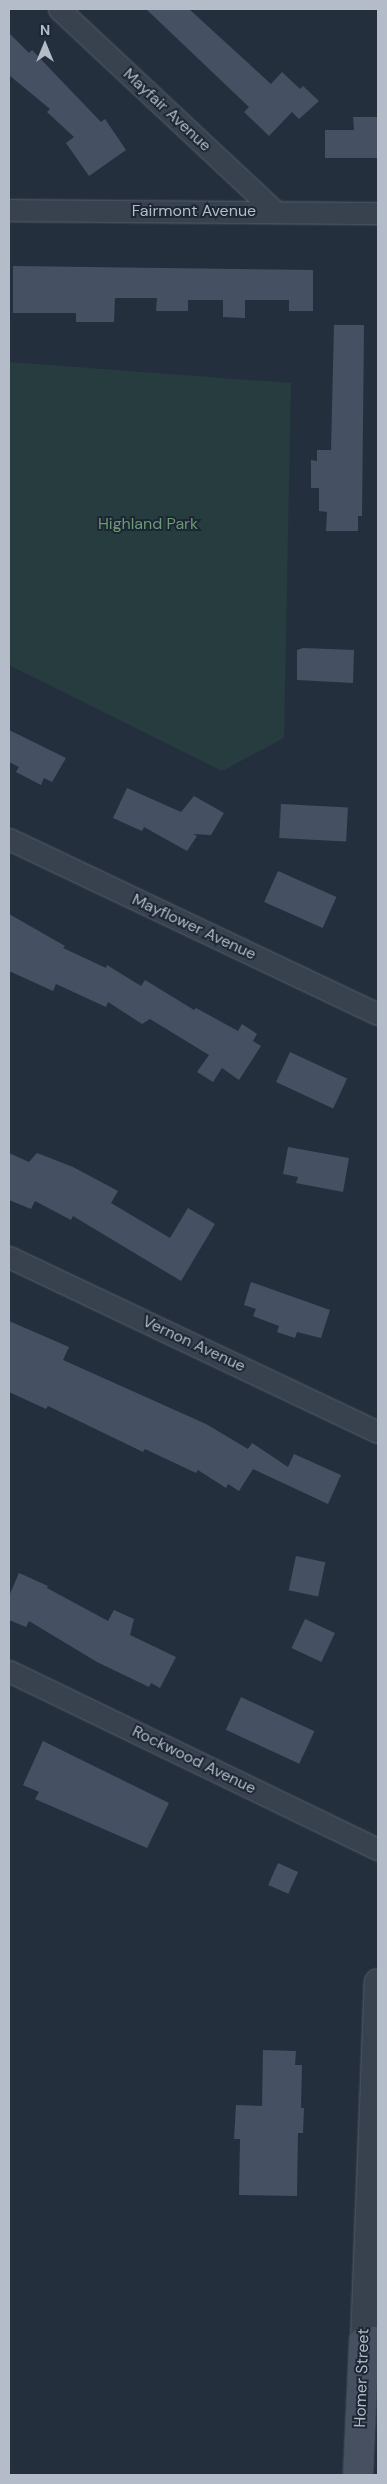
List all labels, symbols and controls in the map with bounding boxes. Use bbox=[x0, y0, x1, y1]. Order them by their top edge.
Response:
north arrow bbox=[20, 20, 70, 70]
text: N bbox=[40, 21, 50, 39]
street label: Mayfair Avenue bbox=[119, 64, 215, 156]
street label: Fairmont Avenue bbox=[132, 201, 256, 221]
park label: Highland Park bbox=[98, 514, 198, 534]
street label: Mayflower Avenue bbox=[129, 890, 259, 964]
street label: Vernon Avenue bbox=[140, 1312, 248, 1376]
street label: Rockwood Avenue bbox=[129, 1722, 259, 1798]
street label: Homer Street bbox=[351, 2328, 373, 2428]

